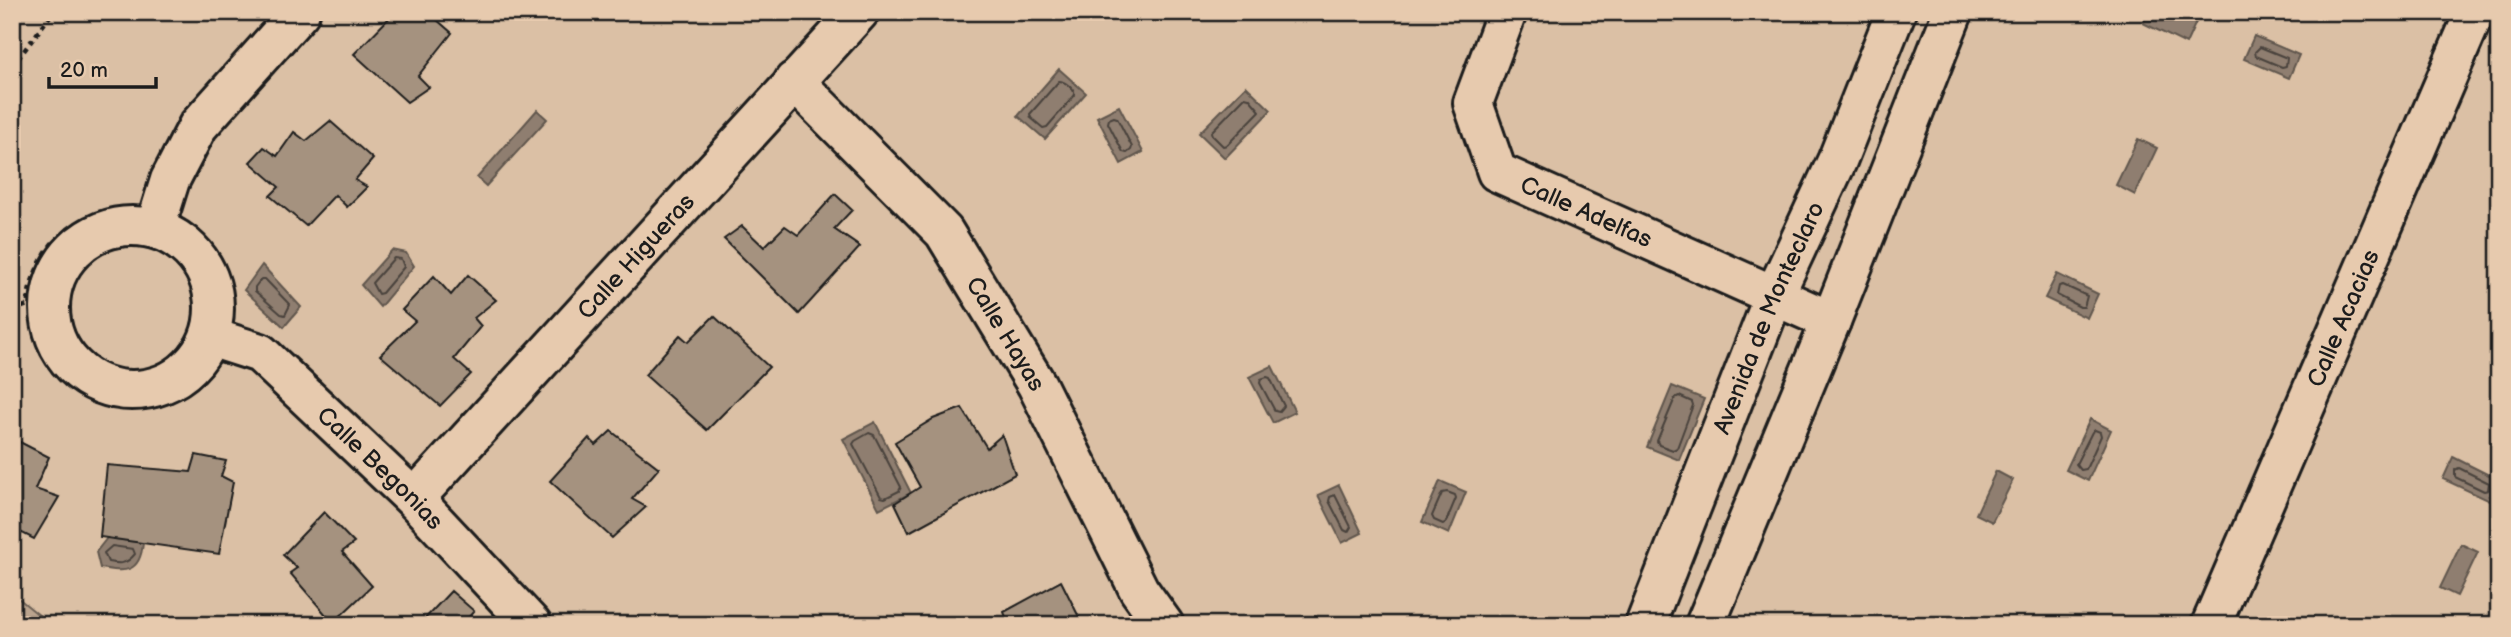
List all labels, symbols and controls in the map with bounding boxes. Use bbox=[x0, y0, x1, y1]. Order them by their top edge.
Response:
scale bar bbox=[49, 46, 156, 90]
text: 20 m bbox=[60, 58, 108, 83]
street label: Calle Adelfas bbox=[1516, 170, 1657, 254]
street label: Calle Higueras bbox=[572, 187, 701, 325]
street label: Avenida de Monteclaro bbox=[1707, 197, 1831, 438]
street label: Calle Acacias bbox=[2301, 245, 2386, 391]
street label: Calle Hayas bbox=[960, 272, 1051, 397]
street label: Calle Begonias bbox=[311, 401, 449, 536]

